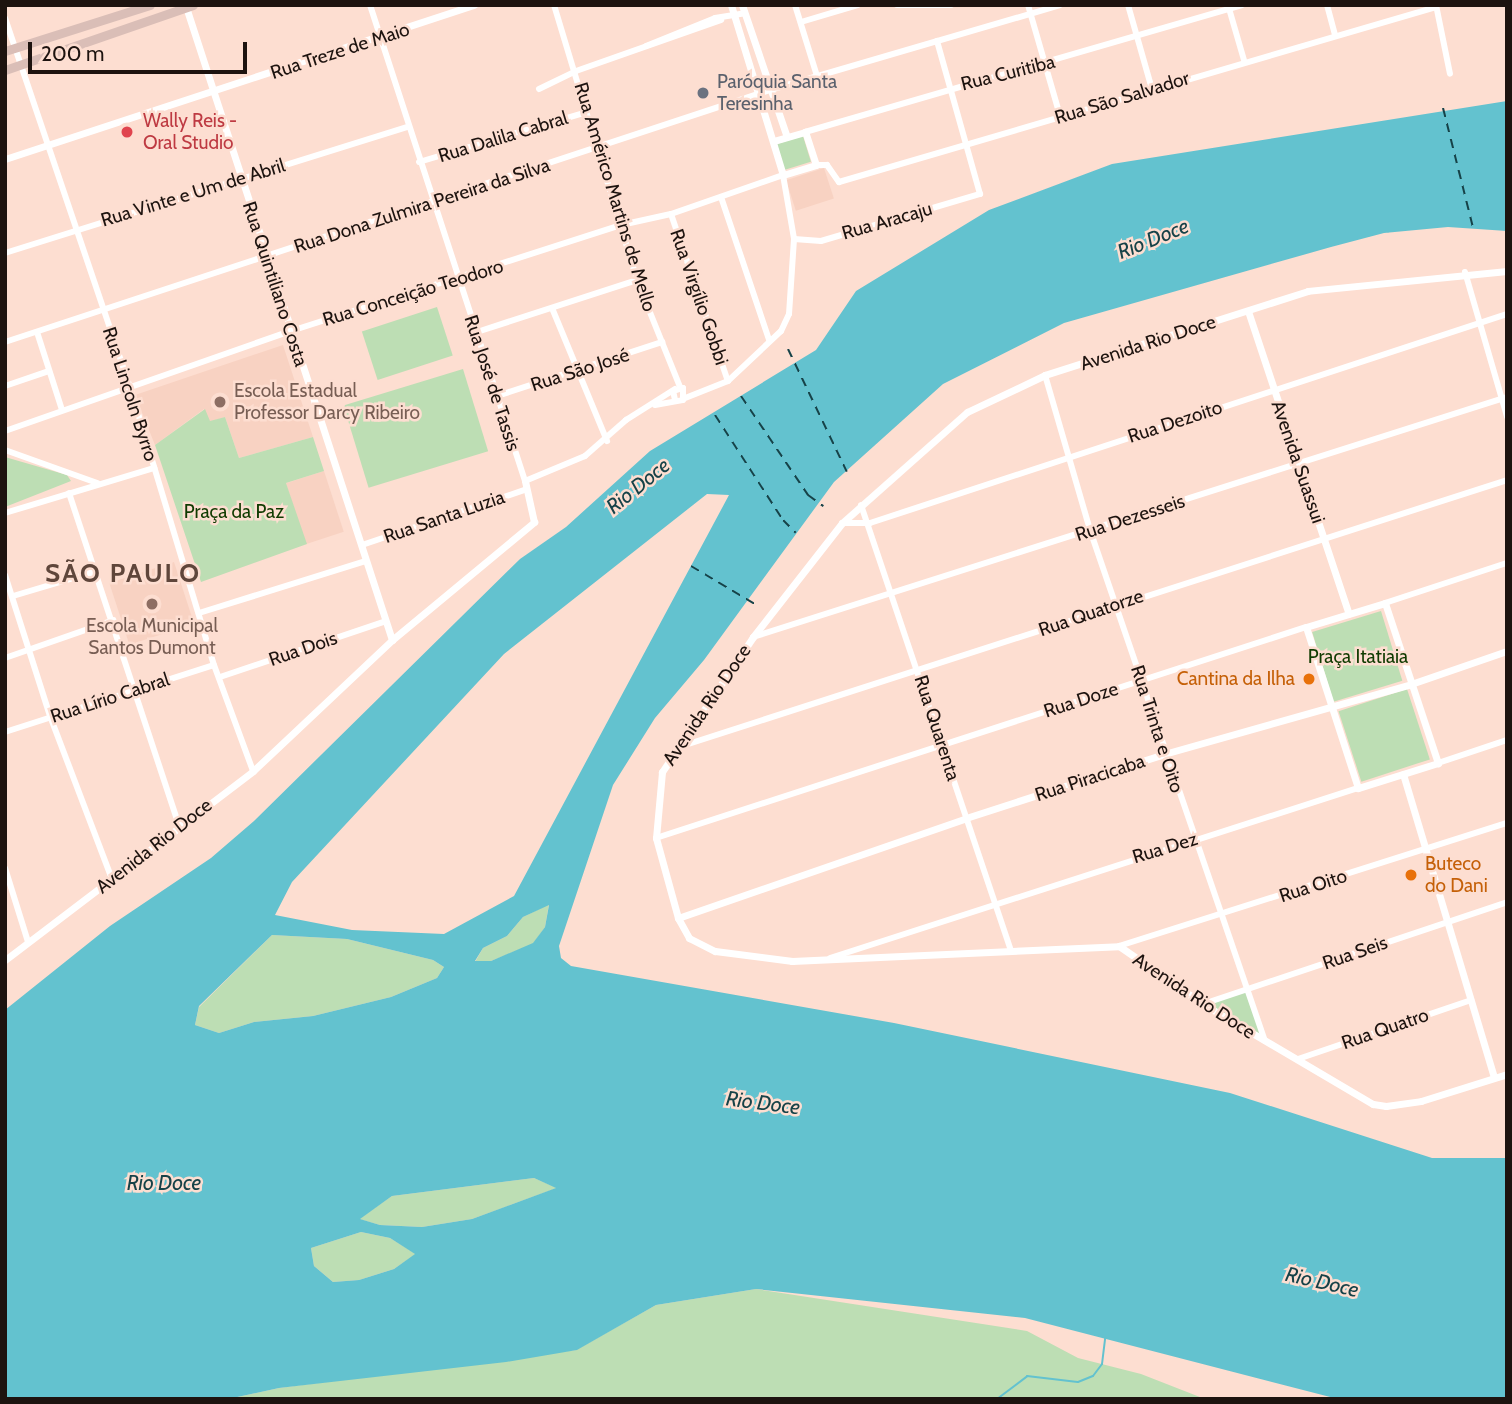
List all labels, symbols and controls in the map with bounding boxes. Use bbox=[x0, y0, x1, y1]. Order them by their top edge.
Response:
street label: Rua Treze de Maio bbox=[268, 18, 412, 84]
scale bar bbox=[32, 28, 250, 72]
text: 200 m bbox=[41, 41, 104, 66]
street label: Rua Curitiba bbox=[959, 50, 1057, 96]
street label: Rua São Salvador bbox=[1052, 67, 1192, 129]
place label: Paróquia Santa Teresinha bbox=[717, 71, 837, 115]
street label: Rua Américo Martins de Mello bbox=[569, 80, 661, 314]
marker: Paróquia Santa Teresinha bbox=[695, 85, 711, 101]
street label: Rua Dalila Cabral bbox=[435, 106, 571, 168]
place label: Wally Reis - Oral Studio bbox=[143, 110, 237, 154]
marker: Wally Reis - Oral Studio bbox=[117, 122, 137, 142]
street label: Rua Vinte e Um de Abril bbox=[98, 154, 288, 232]
street label: Rua Dona Zulmira Pereira da Silva bbox=[291, 154, 553, 258]
street label: Rua Aracaju bbox=[839, 197, 935, 245]
street label: Rua Quintiliano Costa bbox=[238, 199, 312, 369]
water label: Rio Doce bbox=[1114, 213, 1192, 265]
street label: Rua Virgílio Gobbi bbox=[665, 226, 733, 368]
street label: Rua Conceição Teodoro bbox=[320, 255, 506, 331]
street label: Avenida Rio Doce bbox=[1077, 310, 1219, 376]
street label: Rua José de Tassis bbox=[459, 312, 525, 454]
street label: Rua Lincoln Byrro bbox=[98, 324, 162, 464]
street label: Rua São José bbox=[528, 343, 632, 397]
place label: Escola Estadual Professor Darcy Ribeiro bbox=[234, 380, 420, 424]
marker: Escola Estadual Professor Darcy Ribeiro bbox=[212, 394, 228, 410]
street label: Rua Dezoito bbox=[1125, 396, 1225, 448]
street label: Avenida Suassui bbox=[1266, 398, 1330, 526]
water label: Rio Doce bbox=[601, 453, 675, 519]
street label: Rua Santa Luzia bbox=[380, 486, 508, 548]
street label: Rua Dezesseis bbox=[1072, 490, 1188, 546]
park label: Praça da Paz bbox=[184, 501, 284, 523]
district label: SÃO PAULO bbox=[46, 558, 200, 590]
street label: Rua Quatorze bbox=[1036, 584, 1146, 642]
marker: Escola Municipal Santos Dumont bbox=[144, 596, 160, 612]
place label: Escola Municipal Santos Dumont bbox=[86, 615, 218, 659]
street label: Rua Dois bbox=[266, 627, 340, 671]
street label: Avenida Rio Doce bbox=[658, 640, 756, 770]
park label: Praça Itatiaia bbox=[1308, 646, 1408, 668]
street label: Rua Trinta e Oito bbox=[1126, 662, 1188, 796]
street label: Rua Lírio Cabral bbox=[48, 668, 172, 728]
place label: Cantina da Ilha bbox=[1177, 668, 1295, 690]
marker: Cantina da Ilha bbox=[1301, 671, 1317, 687]
street label: Rua Quarenta bbox=[909, 672, 965, 784]
street label: Rua Doze bbox=[1041, 677, 1121, 723]
street label: Rua Piracicaba bbox=[1032, 749, 1148, 807]
street label: Avenida Rio Doce bbox=[91, 794, 217, 898]
street label: Rua Dez bbox=[1130, 827, 1200, 869]
place label: Buteco do Dani bbox=[1425, 853, 1488, 897]
street label: Rua Oito bbox=[1276, 864, 1350, 908]
marker: Buteco do Dani bbox=[1403, 867, 1419, 883]
street label: Rua Seis bbox=[1319, 931, 1391, 975]
street label: Avenida Rio Doce bbox=[1129, 948, 1259, 1044]
street label: Rua Quatro bbox=[1338, 1003, 1432, 1055]
water label: Rio Doce bbox=[725, 1086, 801, 1120]
water label: Rio Doce bbox=[127, 1170, 201, 1196]
water label: Rio Doce bbox=[1283, 1261, 1361, 1303]

